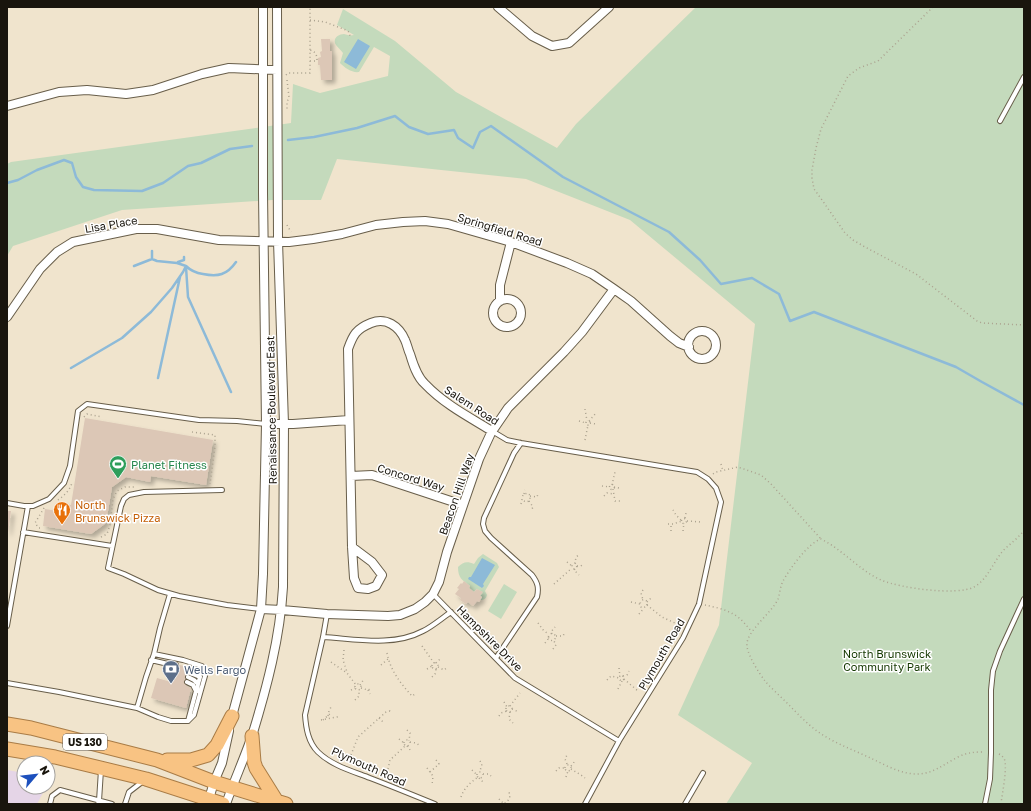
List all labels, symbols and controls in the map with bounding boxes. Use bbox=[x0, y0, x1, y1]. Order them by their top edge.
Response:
street label: Springfield Road bbox=[456, 210, 544, 248]
street label: Lisa Place bbox=[84, 213, 138, 235]
street label: Renaissance Boulevard East bbox=[263, 336, 279, 484]
street label: Salem Road bbox=[442, 383, 502, 427]
street label: Beacon Hill Way bbox=[436, 451, 476, 537]
sports icon: Planet Fitness bbox=[108, 454, 128, 479]
place label: Planet Fitness bbox=[131, 458, 207, 471]
street label: Concord Way bbox=[376, 461, 446, 493]
place label: North Brunswick Pizza bbox=[75, 498, 160, 524]
restaurant icon: North Brunswick Pizza bbox=[52, 500, 72, 525]
street label: Hampshire Drive bbox=[455, 603, 525, 673]
street label: Plymouth Road bbox=[635, 616, 687, 692]
park label: North Brunswick Community Park bbox=[843, 647, 931, 673]
bank icon: Wells Fargo bbox=[161, 659, 181, 684]
place label: Wells Fargo bbox=[184, 663, 247, 676]
road number: US 130 bbox=[63, 734, 107, 750]
street label: Plymouth Road bbox=[330, 744, 408, 788]
north arrow bbox=[16, 755, 56, 795]
text: N bbox=[38, 763, 53, 777]

